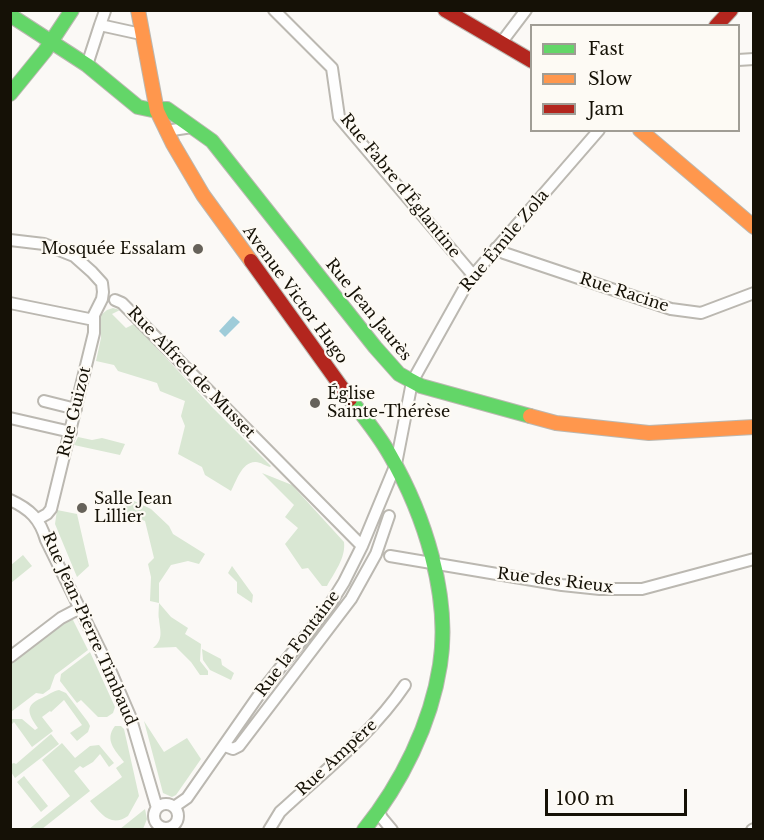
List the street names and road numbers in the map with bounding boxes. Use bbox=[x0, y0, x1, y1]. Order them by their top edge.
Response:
street label: Rue Fabre d'Églantine bbox=[336, 110, 464, 262]
street label: Rue Émile Zola bbox=[457, 186, 553, 296]
street label: Avenue Victor Hugo bbox=[238, 222, 352, 368]
street label: Rue Jean Jaurès bbox=[321, 255, 415, 365]
street label: Rue Racine bbox=[577, 270, 671, 316]
street label: Rue Alfred de Musset bbox=[123, 303, 259, 443]
street label: Rue Guizot bbox=[54, 365, 96, 459]
street label: Rue Jean-Pierre Timbaud bbox=[38, 529, 140, 729]
street label: Rue des Rieux bbox=[496, 564, 614, 598]
street label: Rue la Fontaine bbox=[252, 587, 344, 701]
street label: Rue Ampère bbox=[293, 716, 381, 800]

